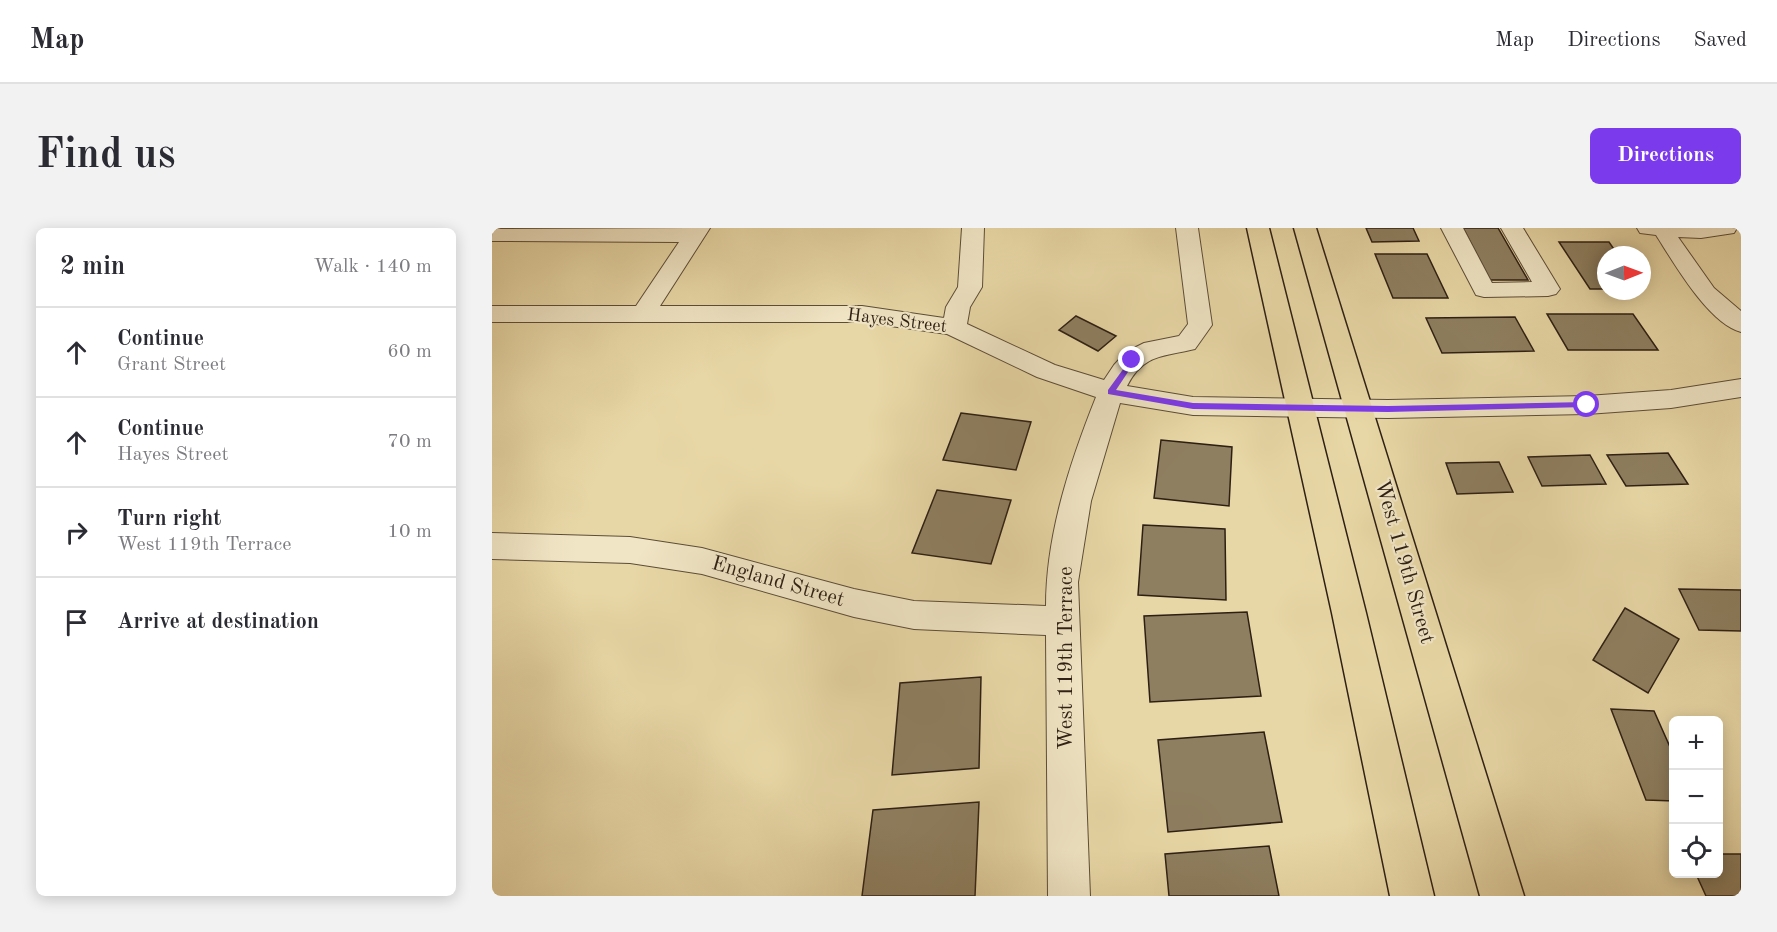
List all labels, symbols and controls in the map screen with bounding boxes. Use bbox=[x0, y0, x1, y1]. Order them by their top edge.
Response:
text: Map bbox=[30, 27, 84, 55]
text: Map bbox=[1495, 30, 1534, 51]
text: Directions bbox=[1567, 30, 1661, 51]
text: Saved bbox=[1694, 30, 1747, 51]
button: Directions bbox=[1590, 128, 1741, 184]
text: Find us bbox=[36, 135, 175, 177]
north arrow bbox=[1597, 246, 1651, 300]
text: 2 min bbox=[60, 254, 125, 280]
text: Walk · 140 m bbox=[313, 257, 432, 277]
street label: Hayes Street bbox=[846, 306, 948, 336]
text: Continue bbox=[117, 328, 204, 350]
icon: ahead bbox=[60, 336, 93, 369]
text: 60 m bbox=[387, 342, 432, 362]
route end bbox=[1118, 346, 1144, 372]
text: Grant Street bbox=[117, 355, 226, 375]
route start bbox=[1573, 391, 1599, 417]
text: Continue bbox=[117, 418, 204, 440]
icon: ahead bbox=[60, 426, 93, 459]
text: 70 m bbox=[387, 432, 432, 452]
text: Hayes Street bbox=[117, 445, 228, 465]
street label: West 119th Street bbox=[1371, 478, 1437, 646]
text: Turn right bbox=[117, 508, 221, 530]
icon: right bbox=[60, 516, 93, 549]
text: 10 m bbox=[387, 522, 432, 542]
text: West 119th Terrace bbox=[117, 535, 292, 555]
street label: England Street bbox=[709, 553, 847, 611]
street label: West 119th Terrace bbox=[1056, 566, 1077, 750]
icon: arrive bbox=[60, 606, 93, 639]
text: Arrive at destination bbox=[117, 611, 319, 633]
map controls bbox=[1669, 716, 1723, 878]
button: + bbox=[1669, 716, 1723, 770]
button: − bbox=[1669, 770, 1723, 824]
button: locate bbox=[1669, 824, 1723, 878]

